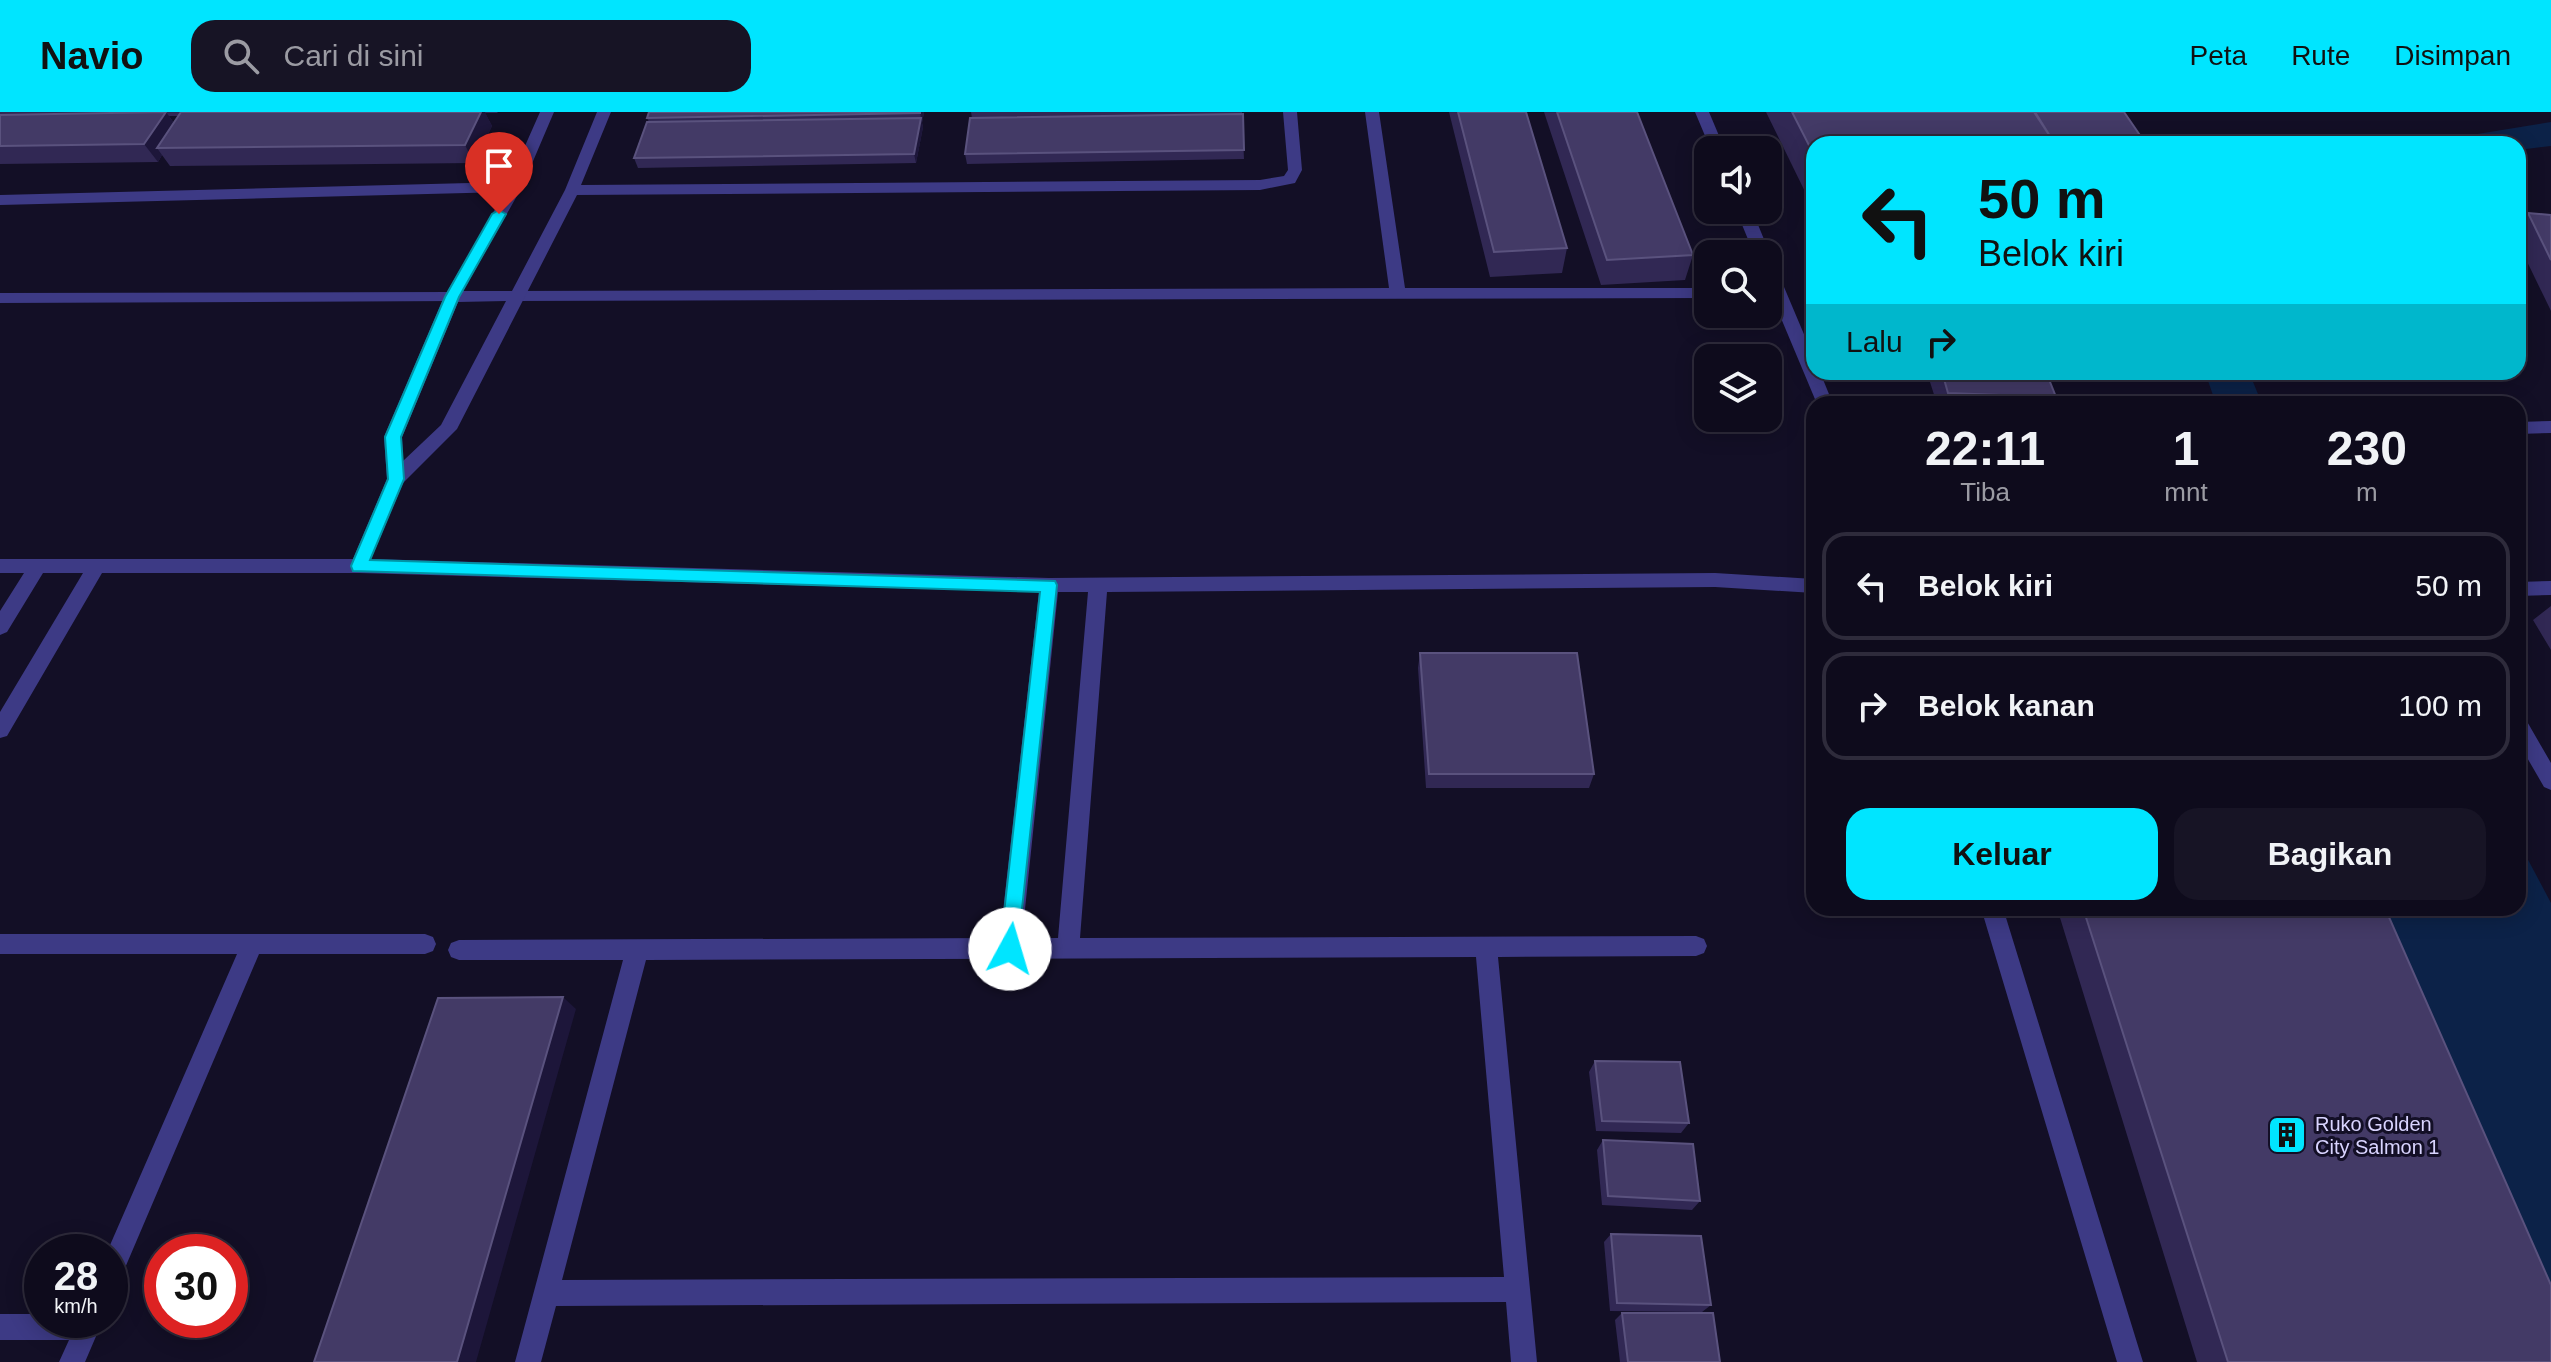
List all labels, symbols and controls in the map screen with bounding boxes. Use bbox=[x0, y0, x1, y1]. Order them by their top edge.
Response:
search box bbox=[191, 20, 751, 92]
icon: search bbox=[219, 34, 263, 78]
text: Navio bbox=[40, 35, 143, 77]
text: Cari di sini bbox=[283, 39, 424, 72]
text: Peta bbox=[2190, 40, 2247, 71]
text: Rute bbox=[2291, 40, 2350, 71]
text: Disimpan bbox=[2394, 40, 2511, 71]
pin bbox=[465, 132, 533, 214]
map controls bbox=[1694, 136, 1782, 432]
button: sound bbox=[1694, 136, 1782, 224]
icon: arrive bbox=[477, 144, 521, 188]
text: 50 m bbox=[1978, 167, 2106, 230]
icon: left bbox=[1846, 168, 1950, 272]
text: Belok kiri bbox=[1978, 233, 2124, 274]
button: search bbox=[1694, 240, 1782, 328]
icon: right bbox=[1919, 320, 1963, 364]
text: Lalu bbox=[1846, 325, 1903, 358]
button: layers bbox=[1694, 344, 1782, 432]
text: 22:11 bbox=[1925, 422, 2045, 475]
text: 1 bbox=[2173, 422, 2199, 475]
text: 230 bbox=[2327, 422, 2407, 475]
text: Tiba bbox=[1960, 477, 2010, 507]
text: mnt bbox=[2164, 477, 2208, 507]
text: m bbox=[2356, 477, 2378, 507]
icon: left bbox=[1850, 564, 1894, 608]
text: Belok kiri bbox=[1918, 569, 2053, 602]
text: 50 m bbox=[2415, 569, 2482, 602]
icon: right bbox=[1850, 684, 1894, 728]
text: Belok kanan bbox=[1918, 689, 2095, 722]
text: 100 m bbox=[2399, 689, 2482, 722]
button: Keluar bbox=[1846, 808, 2158, 900]
button: Bagikan bbox=[2174, 808, 2486, 900]
position arrow bbox=[968, 907, 1052, 991]
place label: Ruko Golden City Salmon 1 bbox=[2315, 1113, 2440, 1158]
building icon: Ruko Golden City Salmon 1 bbox=[2266, 1114, 2308, 1156]
speed limit sign: 30 bbox=[144, 1234, 248, 1338]
text: 28 bbox=[54, 1254, 98, 1298]
text: km/h bbox=[54, 1295, 98, 1317]

